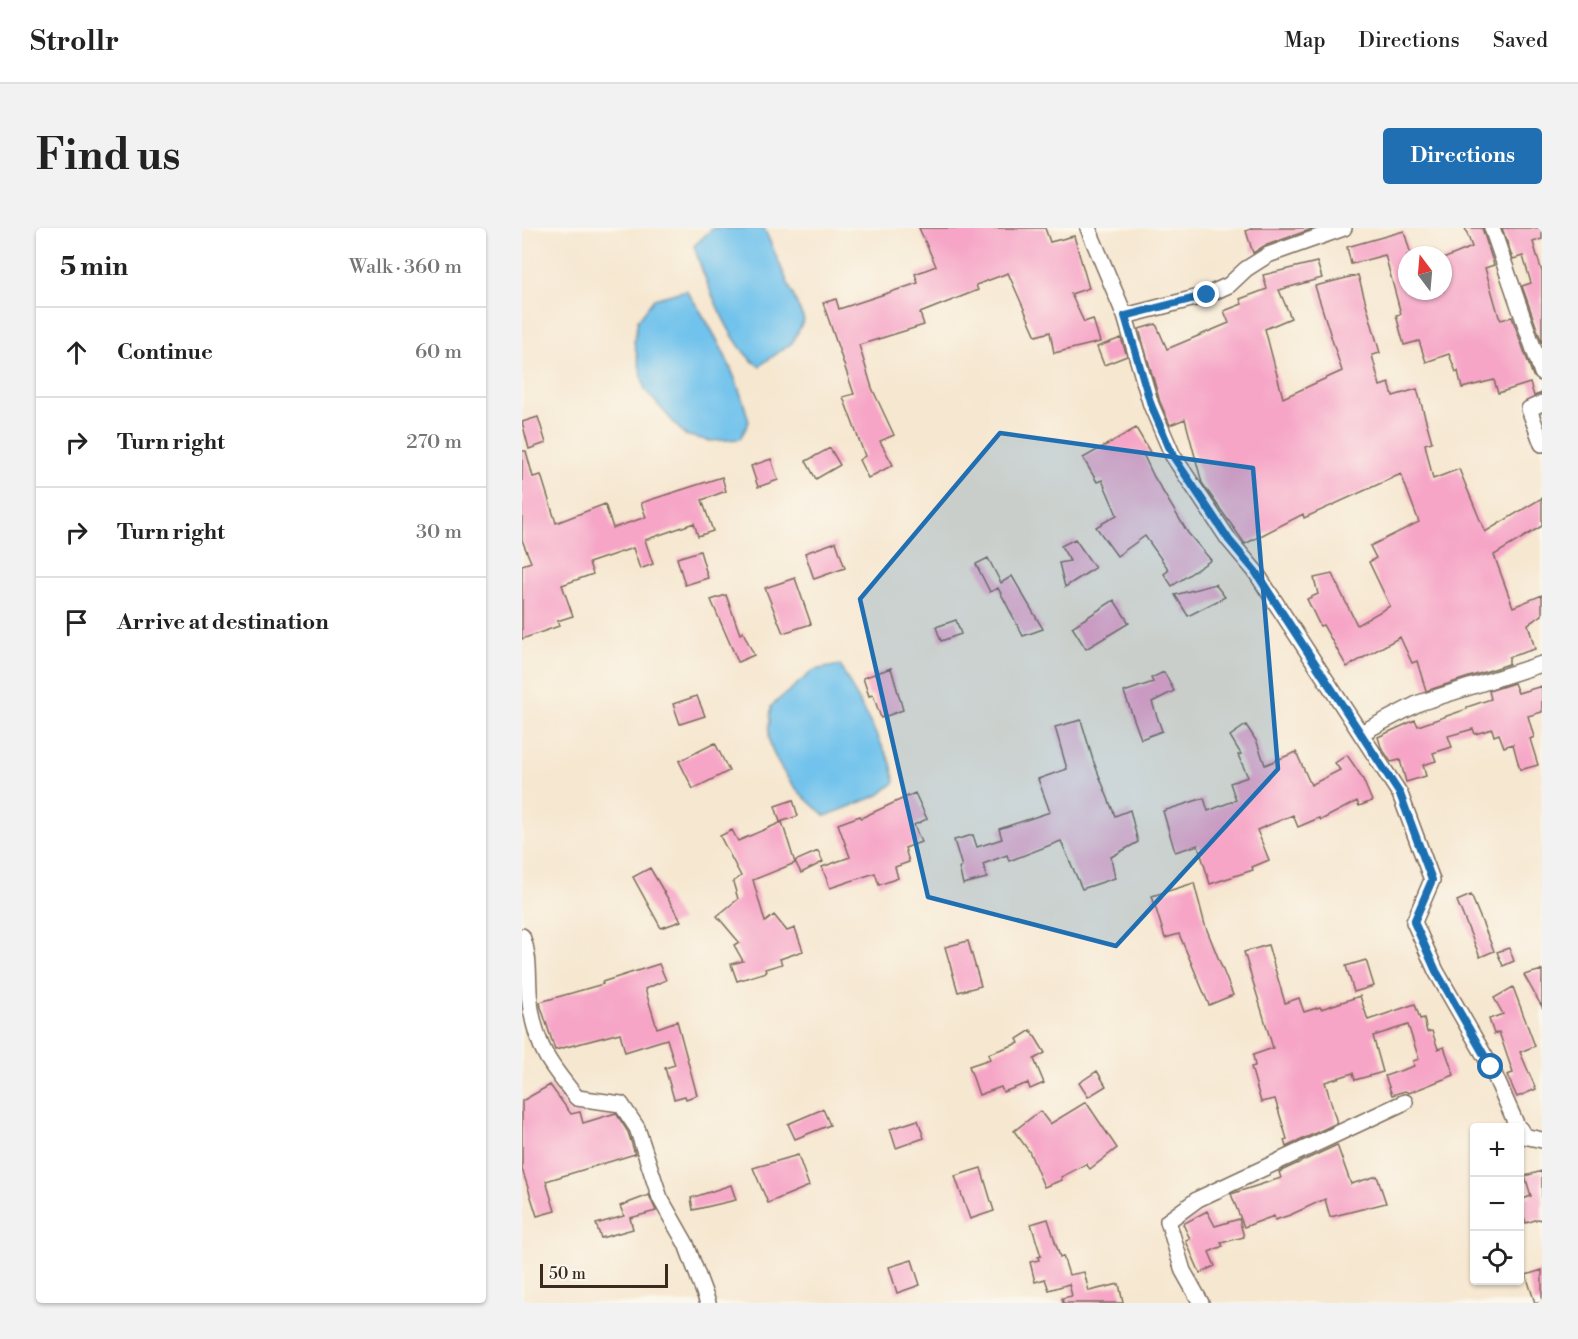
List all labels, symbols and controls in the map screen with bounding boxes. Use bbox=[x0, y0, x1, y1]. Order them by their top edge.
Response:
text: Strollr bbox=[30, 24, 119, 59]
text: Map bbox=[1284, 28, 1326, 54]
text: Directions bbox=[1359, 28, 1460, 54]
text: Saved bbox=[1493, 28, 1548, 54]
button: Directions bbox=[1383, 128, 1542, 184]
text: Find us bbox=[36, 130, 180, 183]
north arrow bbox=[1398, 246, 1452, 300]
text: 5 min bbox=[60, 251, 128, 283]
text: Walk · 360 m bbox=[349, 255, 462, 280]
route end bbox=[1193, 281, 1219, 307]
icon: ahead bbox=[60, 336, 93, 369]
text: Continue bbox=[117, 339, 213, 366]
text: 60 m bbox=[415, 340, 462, 365]
icon: right bbox=[60, 426, 93, 459]
text: Turn right bbox=[117, 429, 225, 456]
text: 270 m bbox=[406, 430, 462, 455]
icon: right bbox=[60, 516, 93, 549]
text: Turn right bbox=[117, 519, 225, 546]
text: 30 m bbox=[416, 520, 462, 545]
icon: arrive bbox=[60, 606, 93, 639]
text: Arrive at destination bbox=[117, 609, 329, 636]
route start bbox=[1477, 1053, 1503, 1079]
map controls bbox=[1470, 1123, 1524, 1285]
button: + bbox=[1470, 1123, 1524, 1177]
button: − bbox=[1470, 1177, 1524, 1231]
button: locate bbox=[1470, 1231, 1524, 1285]
scale bar bbox=[540, 1261, 668, 1288]
text: 50 m bbox=[549, 1264, 586, 1284]

